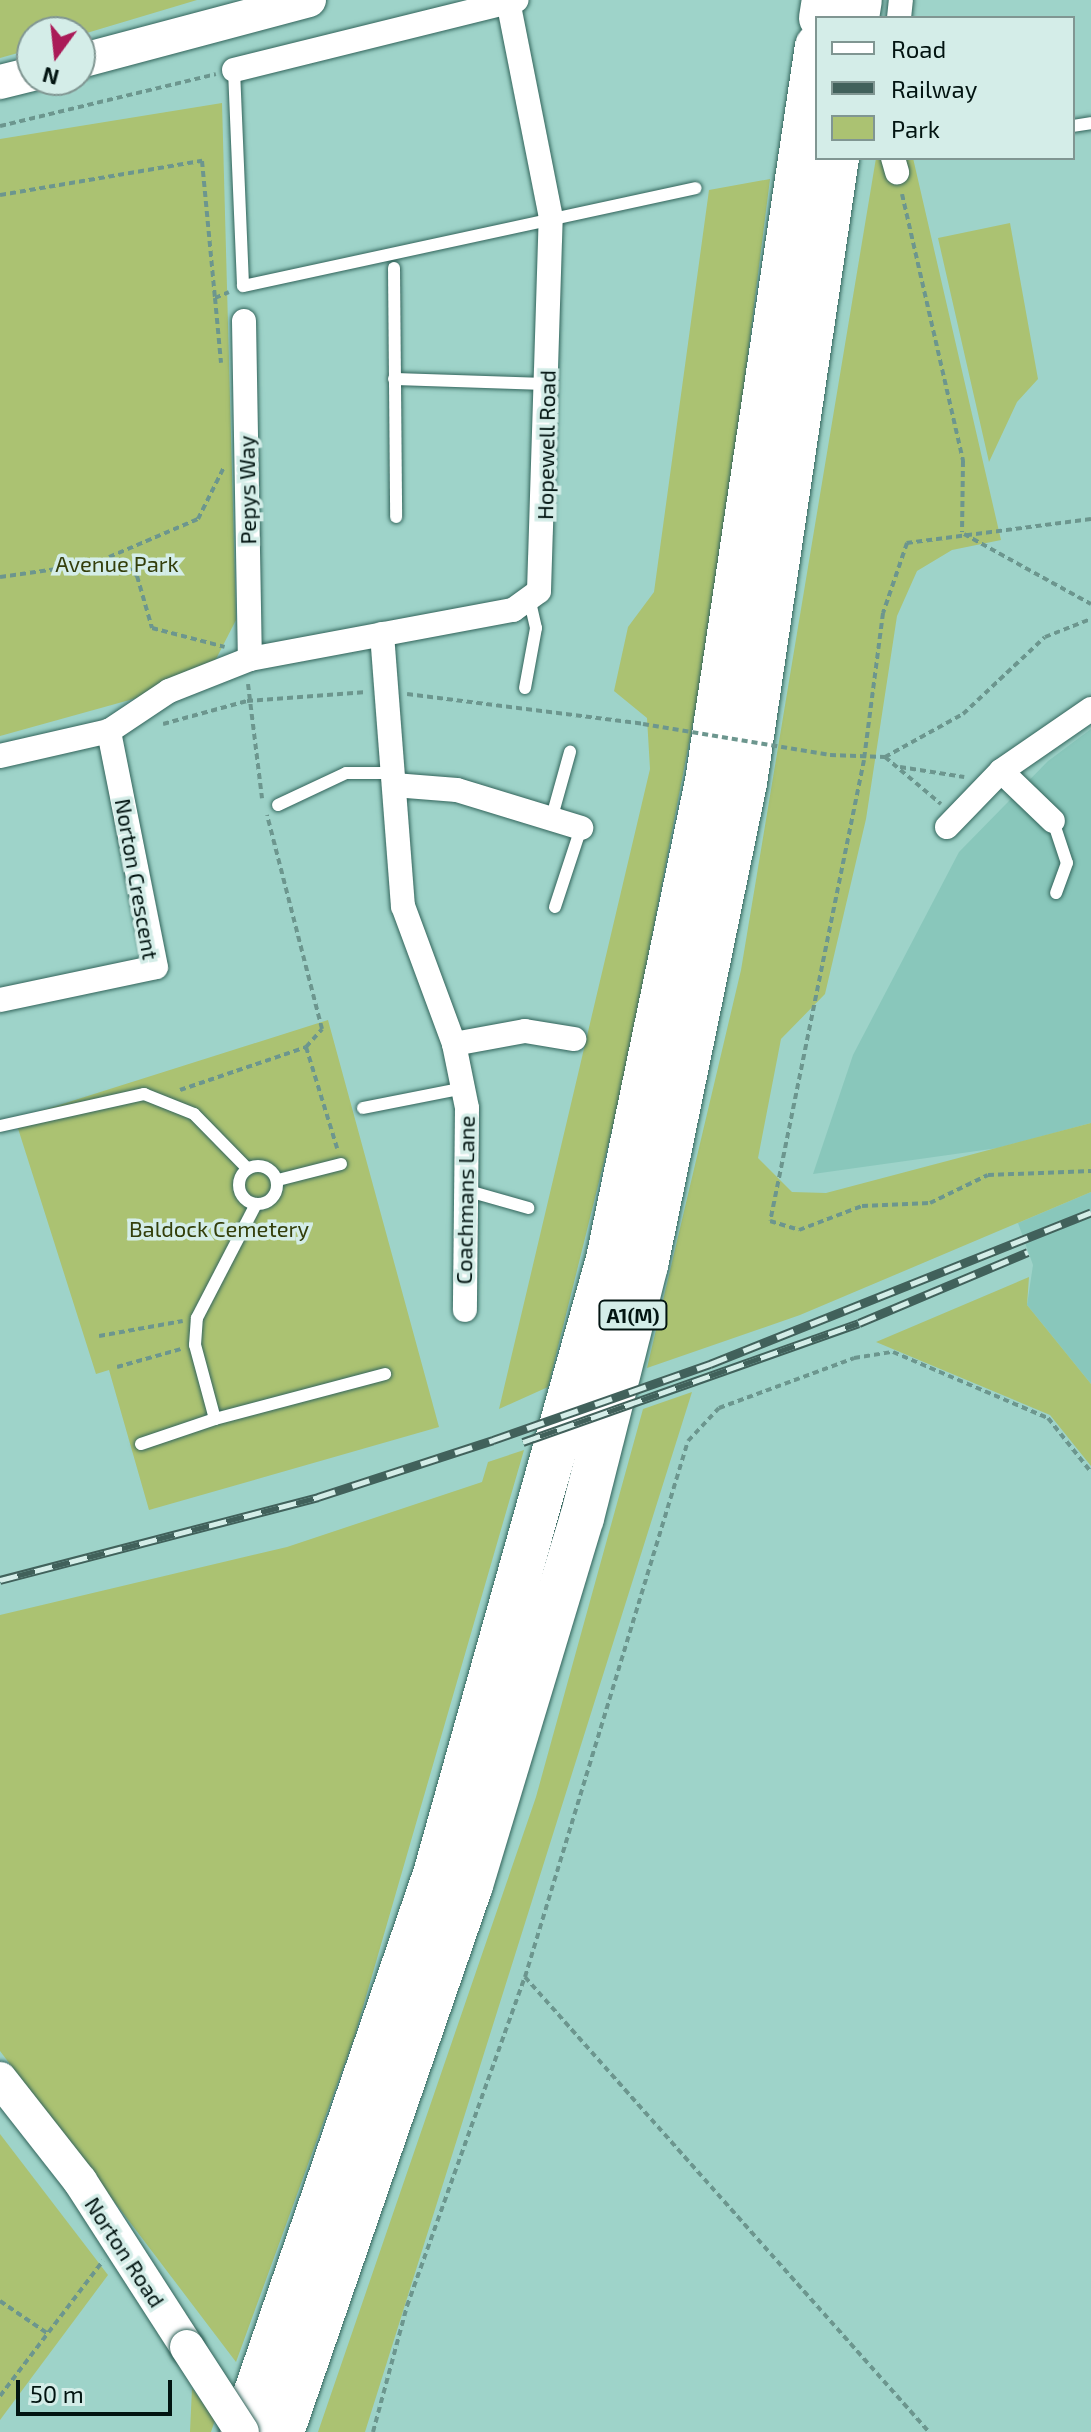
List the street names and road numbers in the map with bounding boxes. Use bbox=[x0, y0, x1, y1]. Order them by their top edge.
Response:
street label: Hopewell Road bbox=[531, 370, 561, 520]
street label: Pepys Way bbox=[233, 435, 261, 545]
street label: Norton Crescent bbox=[110, 796, 164, 962]
street label: Coachmans Lane bbox=[450, 1115, 480, 1285]
road number: A1(M) bbox=[597, 1299, 669, 1331]
street label: Norton Road bbox=[80, 2192, 170, 2312]

